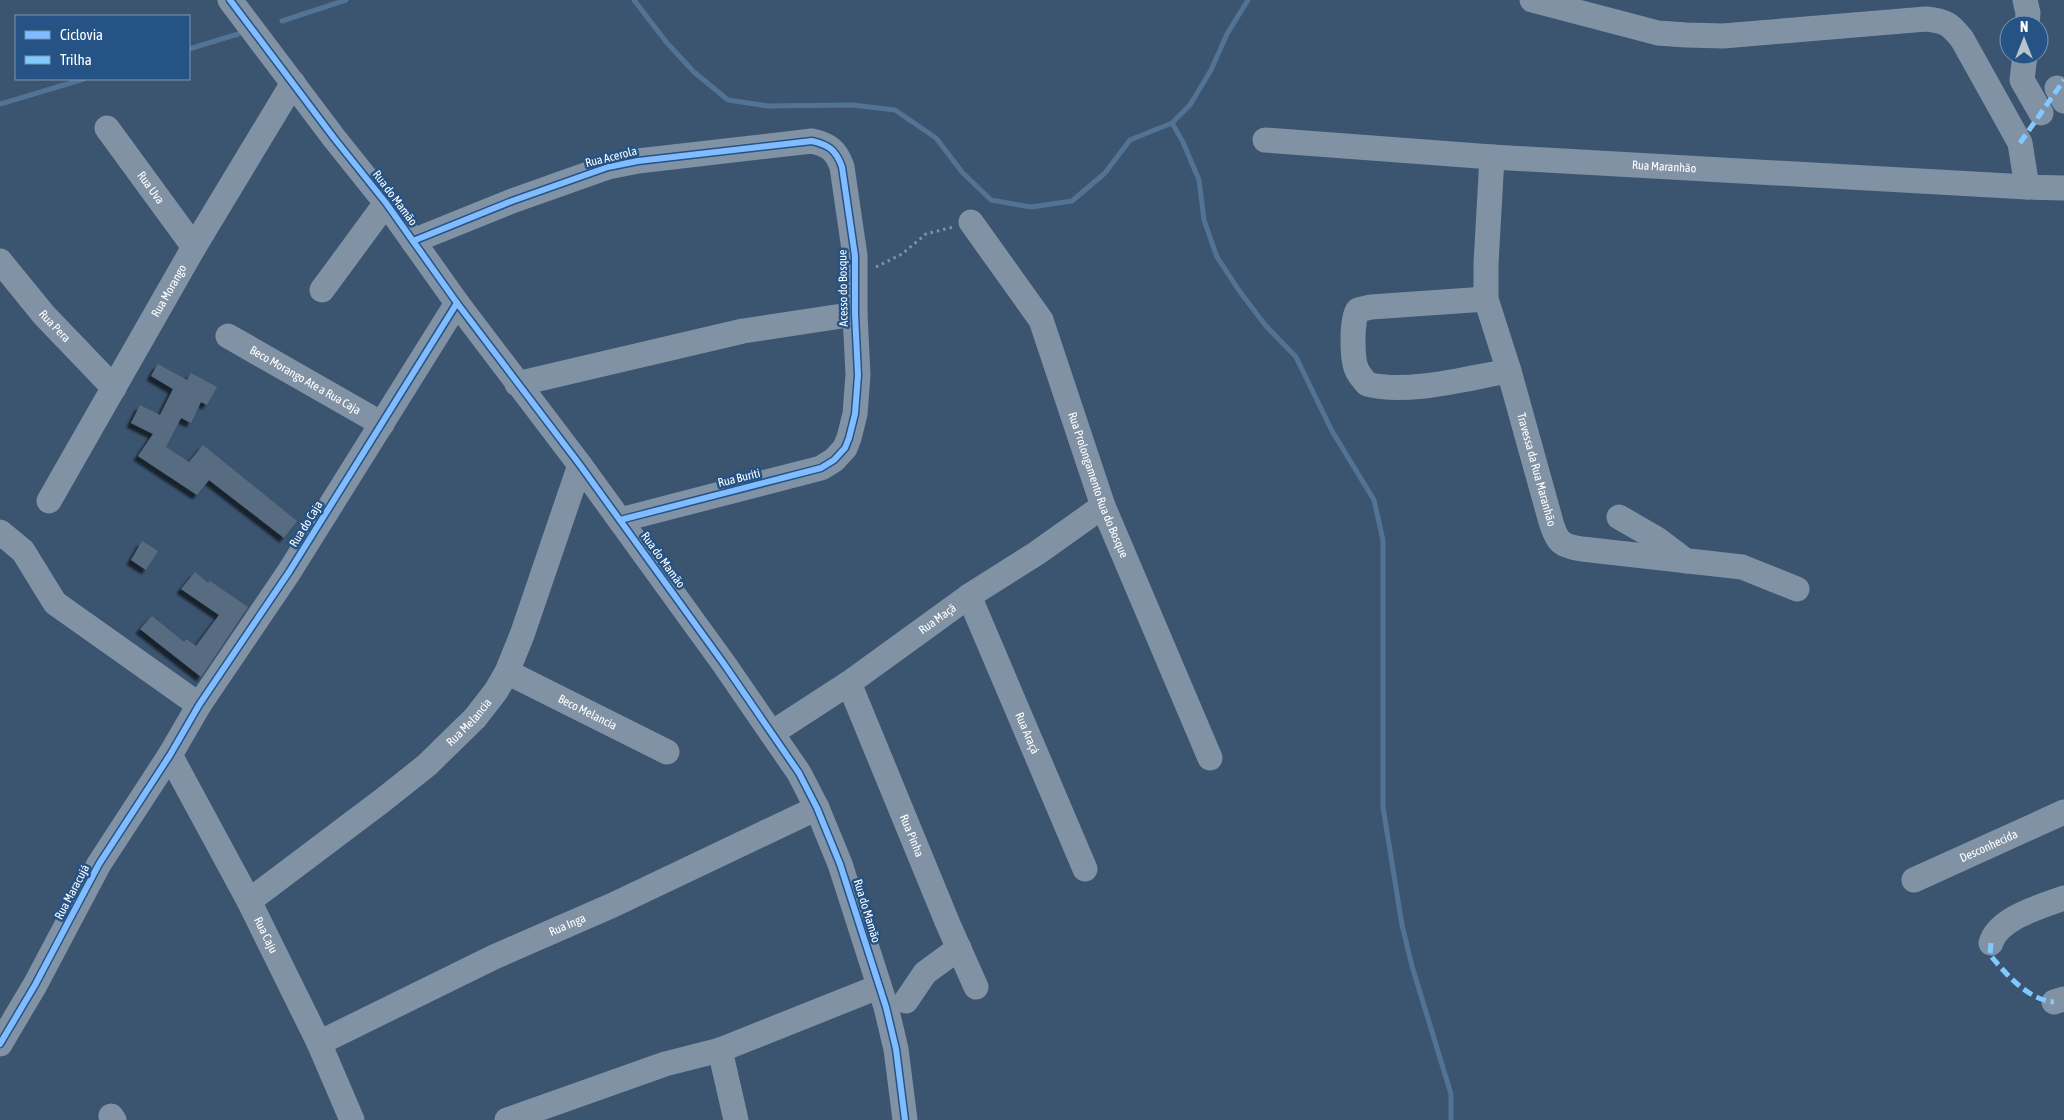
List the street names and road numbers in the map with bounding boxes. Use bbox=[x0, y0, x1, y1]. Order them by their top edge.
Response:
street label: Rua Acerola bbox=[584, 144, 638, 170]
street label: Rua Maranhão bbox=[1632, 158, 1697, 175]
street label: Rua do Mamão bbox=[370, 168, 421, 229]
street label: Rua Uva bbox=[134, 169, 167, 207]
street label: Acesso do Bosque bbox=[835, 249, 851, 327]
street label: Rua Morango bbox=[149, 262, 190, 320]
street label: Rua Pera bbox=[36, 307, 73, 345]
street label: Beco Morango Ate a Rua Caja bbox=[247, 343, 363, 417]
street label: Rua Prolongamento Rua do Bosque bbox=[1065, 410, 1131, 560]
street label: Travessa da Rua Maranhão bbox=[1514, 411, 1559, 528]
street label: Rua Buriti bbox=[716, 466, 762, 490]
street label: Rua do Caja bbox=[286, 499, 326, 549]
street label: Rua do Mamão bbox=[638, 529, 688, 591]
street label: Rua Maçã bbox=[916, 601, 959, 637]
street label: Beco Melancia bbox=[556, 692, 619, 733]
street label: Rua Melancia bbox=[444, 696, 495, 749]
street label: Rua Araçá bbox=[1012, 710, 1042, 756]
street label: Rua Pinha bbox=[897, 812, 927, 859]
street label: Desconhecida bbox=[1958, 827, 2020, 865]
street label: Rua Maracujá bbox=[52, 862, 92, 922]
street label: Rua do Mamão bbox=[851, 878, 883, 945]
street label: Rua Inga bbox=[547, 911, 588, 939]
street label: Rua Caju bbox=[251, 915, 281, 956]

